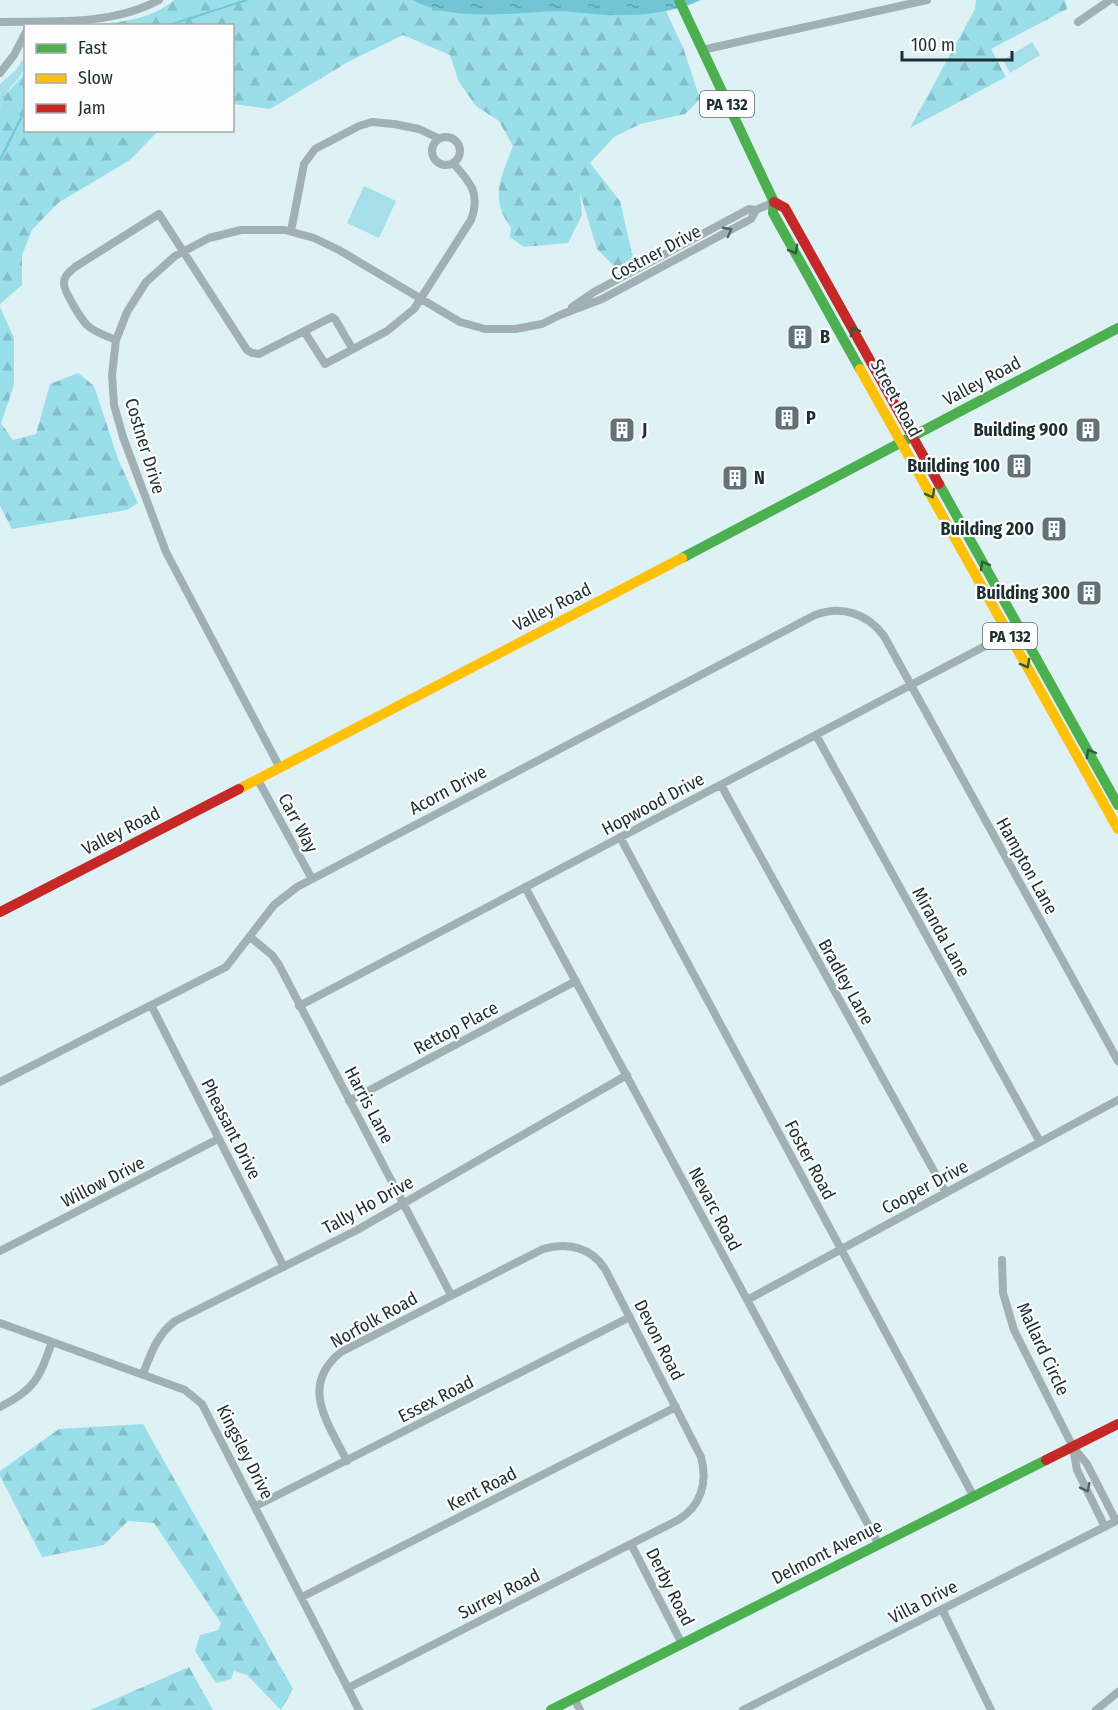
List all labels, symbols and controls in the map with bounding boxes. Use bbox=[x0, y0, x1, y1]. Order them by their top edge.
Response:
legend bbox=[24, 24, 234, 132]
scale bar bbox=[902, 24, 1012, 62]
text: 100 m bbox=[911, 34, 955, 56]
text: Fast bbox=[78, 37, 107, 59]
text: Slow bbox=[78, 67, 113, 89]
road number: PA 132 bbox=[700, 91, 754, 117]
text: Jam bbox=[78, 97, 106, 119]
street label: Costner Drive bbox=[607, 220, 705, 286]
one-way arrow bbox=[722, 227, 732, 238]
one-way arrow bbox=[787, 244, 798, 254]
building icon: B bbox=[785, 322, 815, 352]
place label: B bbox=[820, 326, 830, 348]
one-way arrow bbox=[850, 327, 861, 337]
street label: Valley Road bbox=[939, 351, 1025, 411]
street label: Street Road bbox=[866, 355, 926, 441]
street label: Costner Drive bbox=[120, 396, 170, 497]
building icon: P bbox=[772, 403, 802, 433]
place label: P bbox=[806, 407, 816, 429]
building icon: J bbox=[607, 415, 637, 445]
building icon: Building 900 bbox=[1073, 415, 1103, 445]
place label: J bbox=[641, 419, 647, 441]
place label: Building 900 bbox=[974, 419, 1068, 441]
building icon: Building 100 bbox=[1004, 451, 1034, 481]
place label: Building 100 bbox=[907, 455, 1000, 477]
building icon: N bbox=[720, 463, 750, 493]
place label: N bbox=[754, 467, 765, 489]
one-way arrow bbox=[923, 488, 935, 498]
building icon: Building 200 bbox=[1039, 514, 1069, 544]
place label: Building 200 bbox=[941, 518, 1034, 540]
one-way arrow bbox=[980, 561, 991, 571]
street label: Valley Road bbox=[509, 578, 595, 636]
building icon: Building 300 bbox=[1074, 578, 1104, 608]
place label: Building 300 bbox=[976, 582, 1070, 604]
road number: PA 132 bbox=[983, 623, 1037, 649]
one-way arrow bbox=[1019, 658, 1030, 668]
one-way arrow bbox=[1085, 749, 1097, 760]
street label: Acorn Drive bbox=[406, 760, 491, 820]
street label: Hopwood Drive bbox=[598, 768, 708, 840]
street label: Carr Way bbox=[273, 790, 323, 856]
street label: Valley Road bbox=[78, 802, 164, 860]
street label: Hampton Lane bbox=[991, 814, 1063, 918]
street label: Miranda Lane bbox=[907, 883, 975, 981]
street label: Bradley Lane bbox=[813, 935, 879, 1029]
street label: Rettop Place bbox=[410, 997, 502, 1059]
street label: Harris Lane bbox=[340, 1063, 398, 1147]
street label: Pheasant Drive bbox=[196, 1075, 266, 1183]
street label: Foster Road bbox=[780, 1117, 840, 1203]
street label: Willow Drive bbox=[57, 1151, 149, 1212]
street label: Cooper Drive bbox=[878, 1155, 972, 1219]
street label: Nevarc Road bbox=[684, 1164, 746, 1254]
street label: Tally Ho Drive bbox=[319, 1171, 417, 1239]
street label: Norfolk Road bbox=[327, 1287, 421, 1353]
street label: Devon Road bbox=[629, 1296, 689, 1384]
street label: Mallard Circle bbox=[1012, 1299, 1074, 1399]
street label: Essex Road bbox=[395, 1371, 477, 1427]
street label: Kingsley Drive bbox=[212, 1401, 278, 1503]
street label: Kent Road bbox=[444, 1462, 520, 1516]
one-way arrow bbox=[1078, 1481, 1090, 1492]
street label: Delmont Avenue bbox=[768, 1515, 886, 1589]
street label: Derby Road bbox=[641, 1544, 699, 1630]
street label: Surrey Road bbox=[454, 1564, 544, 1624]
street label: Villa Drive bbox=[885, 1575, 961, 1629]

